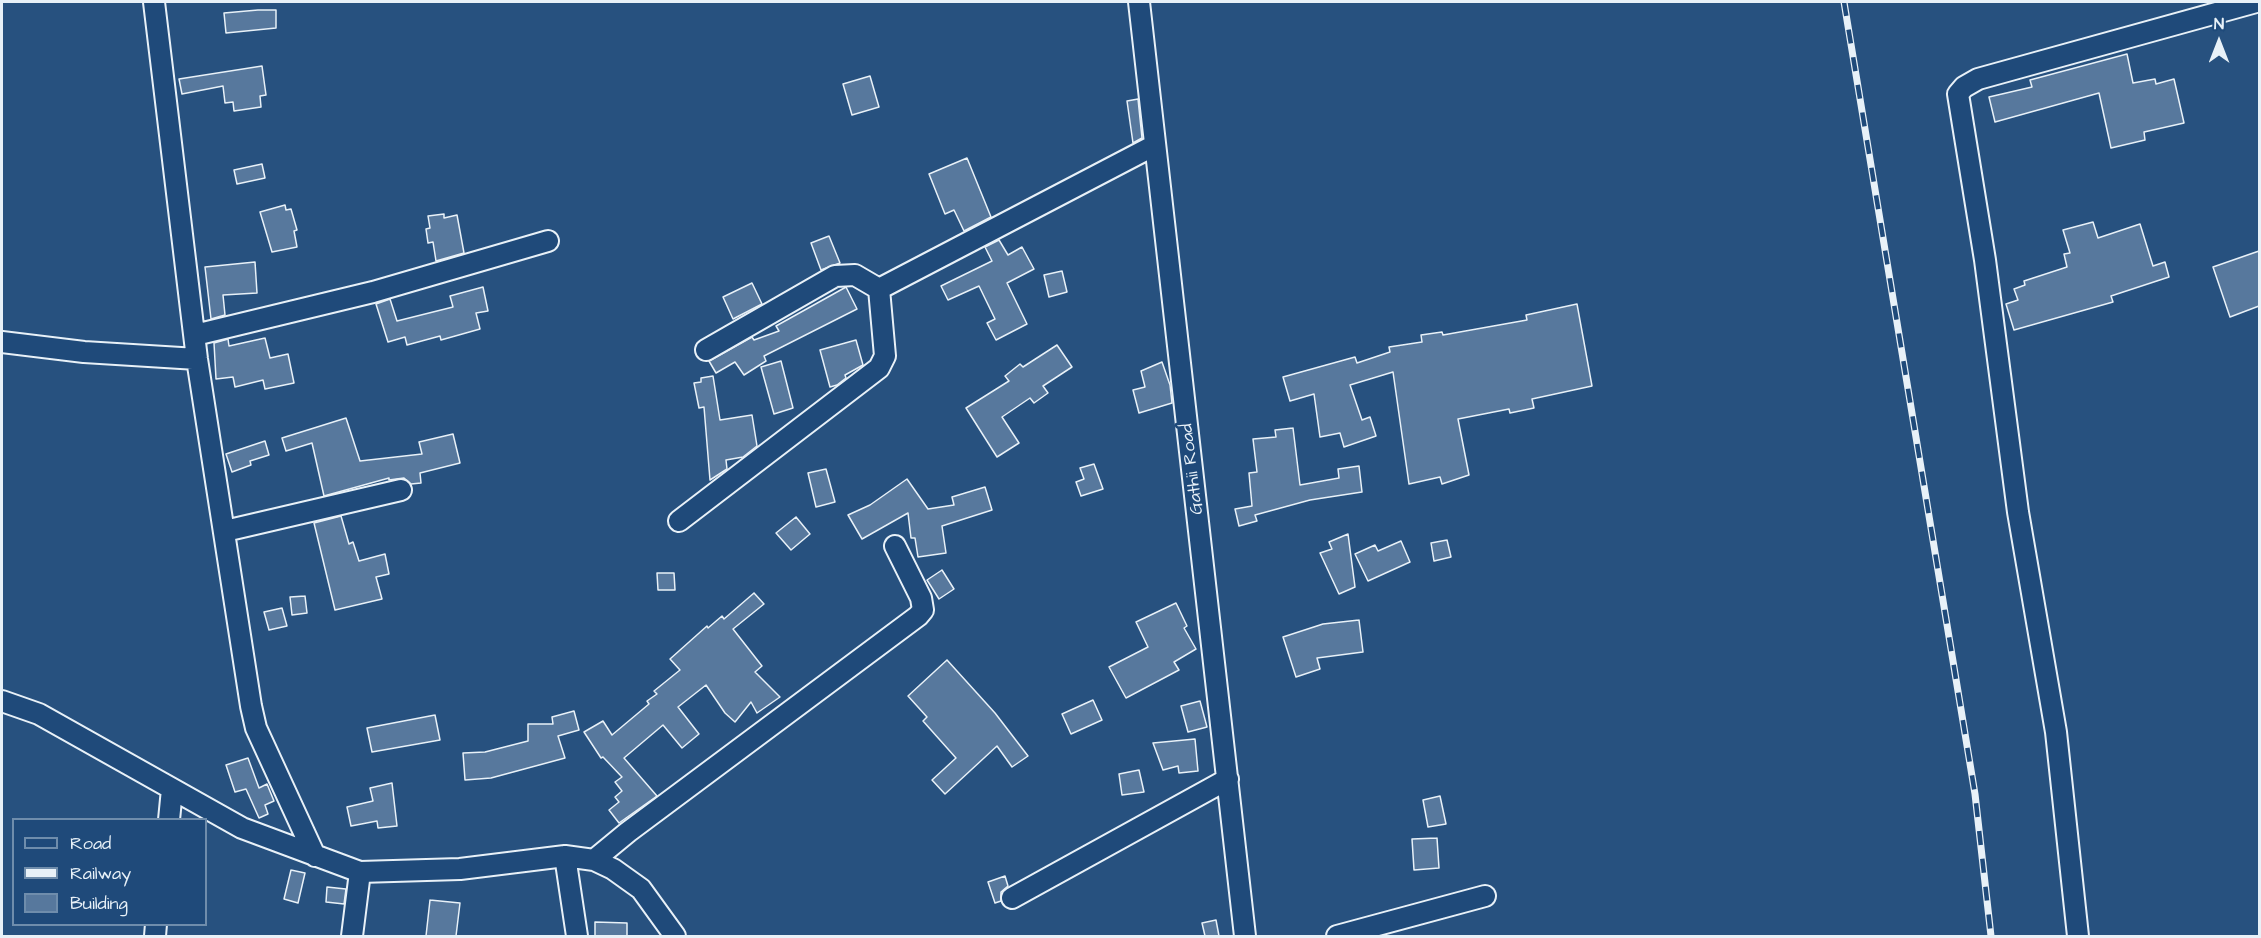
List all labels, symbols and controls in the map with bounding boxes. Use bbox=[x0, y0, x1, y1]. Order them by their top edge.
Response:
north arrow bbox=[2189, 12, 2249, 72]
text: N bbox=[2214, 13, 2224, 35]
street label: Gathii Road bbox=[1177, 422, 1209, 516]
legend bbox=[12, 818, 207, 926]
text: Road bbox=[70, 831, 111, 856]
text: Railway bbox=[70, 861, 131, 886]
text: Building bbox=[70, 891, 128, 916]

